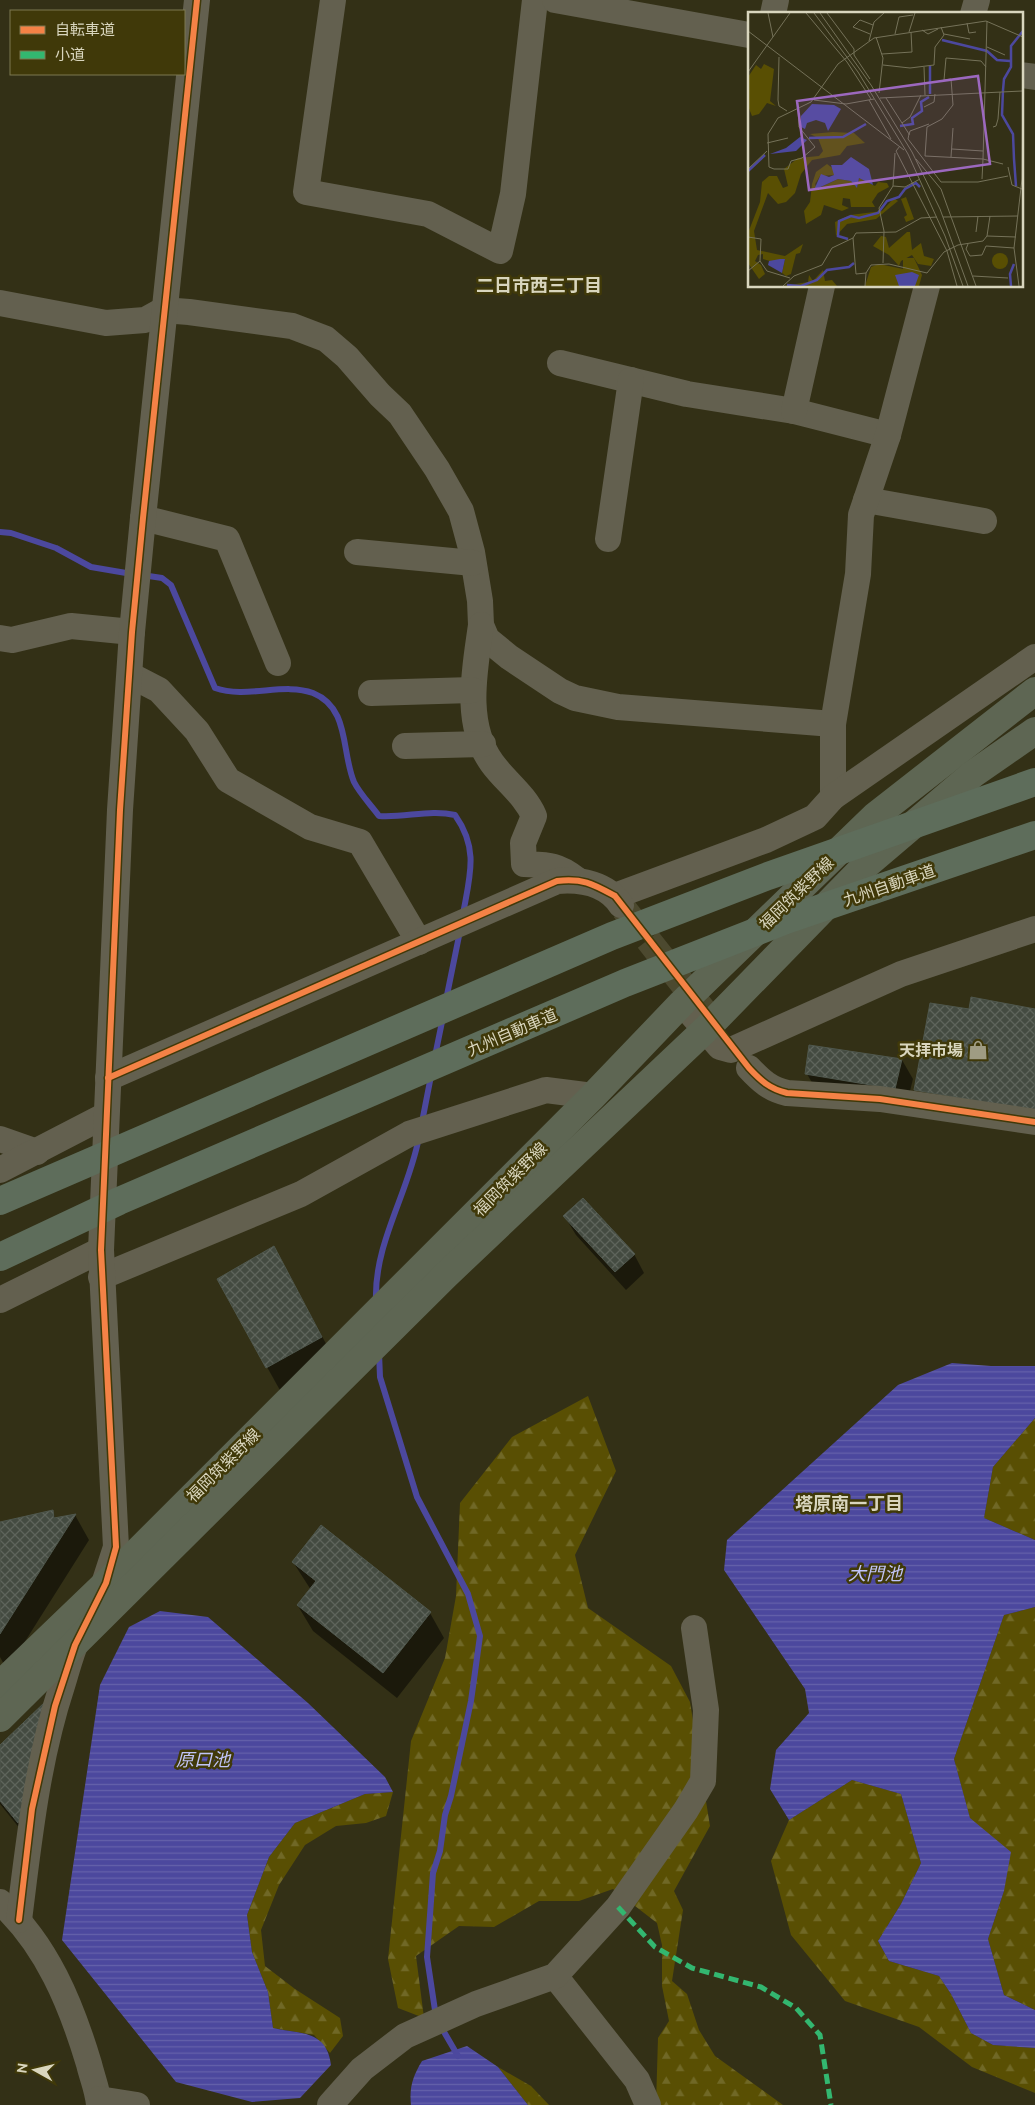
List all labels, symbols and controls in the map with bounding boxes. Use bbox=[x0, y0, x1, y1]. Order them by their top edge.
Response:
legend bbox=[10, 10, 185, 75]
inset map bbox=[748, 12, 1022, 288]
text: 自転車道 bbox=[55, 21, 115, 38]
text: 小道 bbox=[55, 46, 85, 63]
district label: 二日市西三丁目 bbox=[476, 275, 602, 295]
street label: 福岡筑紫野線 bbox=[755, 853, 837, 933]
street label: 九州自動車道 bbox=[841, 861, 937, 909]
street label: 九州自動車道 bbox=[464, 1005, 560, 1059]
shop icon: 天拝市場 bbox=[967, 1039, 989, 1061]
place label: 天拝市場 bbox=[899, 1041, 963, 1059]
street label: 福岡筑紫野線 bbox=[470, 1139, 550, 1219]
street label: 福岡筑紫野線 bbox=[183, 1425, 263, 1505]
district label: 塔原南一丁目 bbox=[795, 1493, 903, 1513]
water label: 大門池 bbox=[848, 1563, 904, 1583]
water label: 原口池 bbox=[176, 1749, 232, 1769]
north arrow bbox=[10, 2045, 60, 2095]
text: N bbox=[13, 2062, 31, 2074]

